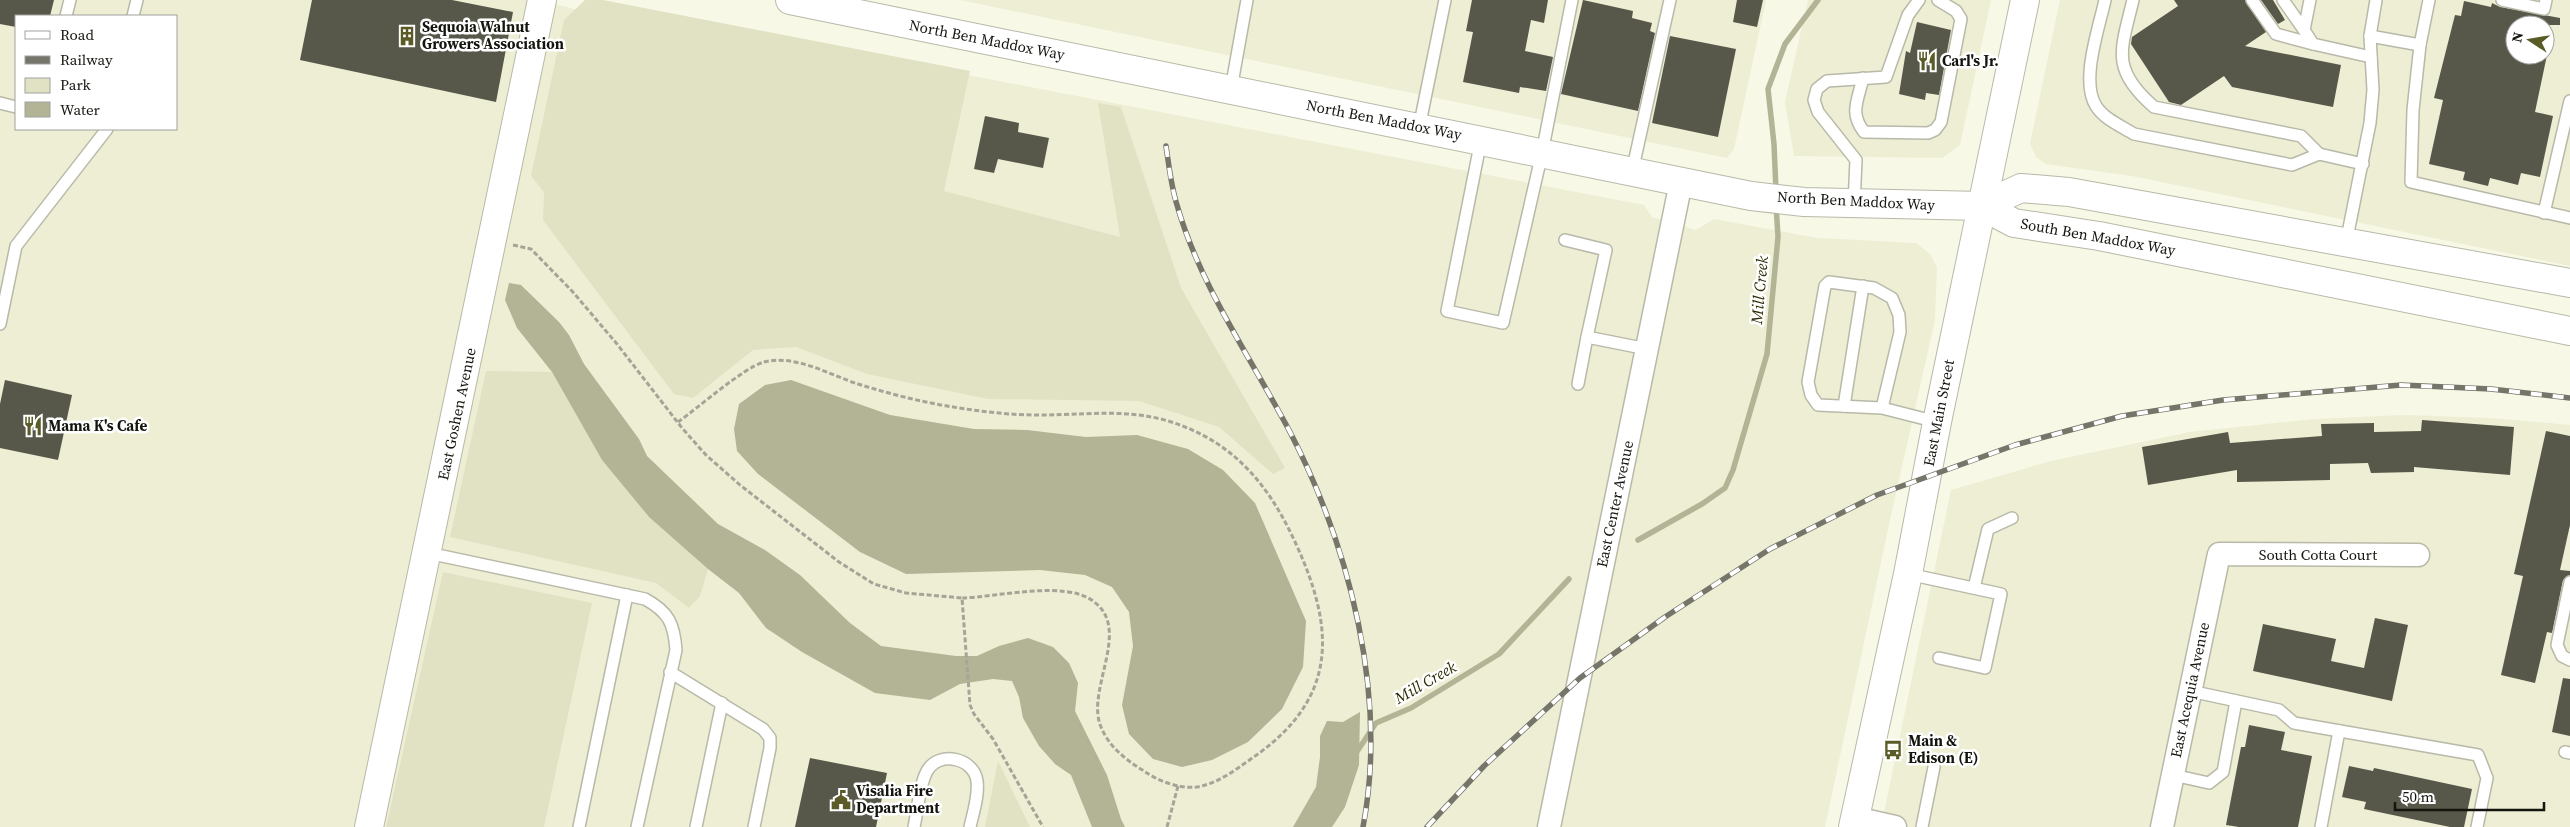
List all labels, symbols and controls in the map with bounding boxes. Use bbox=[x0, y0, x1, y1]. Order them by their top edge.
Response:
street label: North Ben Maddox Way bbox=[908, 14, 1067, 65]
legend bbox=[15, 15, 178, 130]
north arrow bbox=[2505, 15, 2555, 65]
place label: Sequoia Walnut Growers Association bbox=[422, 16, 564, 54]
text: Road bbox=[60, 24, 94, 45]
building icon: Sequoia Walnut Growers Association bbox=[396, 25, 418, 47]
text: N bbox=[2506, 30, 2528, 44]
text: Railway bbox=[60, 49, 113, 70]
restaurant icon: Carl's Jr. bbox=[1916, 50, 1938, 72]
place label: Carl's Jr. bbox=[1942, 50, 1999, 71]
text: Park bbox=[60, 74, 92, 95]
street label: North Ben Maddox Way bbox=[1305, 94, 1464, 145]
text: Water bbox=[60, 99, 101, 120]
street label: North Ben Maddox Way bbox=[1777, 186, 1936, 215]
street label: South Ben Maddox Way bbox=[2019, 213, 2177, 261]
water label: Mill Creek bbox=[1745, 255, 1773, 326]
street label: East Goshen Avenue bbox=[432, 345, 481, 482]
street label: East Main Street bbox=[1918, 358, 1959, 468]
restaurant icon: Mama K's Cafe bbox=[22, 415, 44, 437]
place label: Mama K's Cafe bbox=[48, 415, 147, 436]
street label: East Center Avenue bbox=[1591, 438, 1638, 569]
street label: South Cotta Court bbox=[2259, 544, 2377, 565]
street label: East Acequia Avenue bbox=[2165, 620, 2214, 760]
water label: Mill Creek bbox=[1389, 655, 1460, 709]
place label: Main & Edison (E) bbox=[1908, 730, 1978, 768]
bus stop icon: Main & Edison (E) bbox=[1882, 739, 1904, 761]
place label: Visalia Fire Department bbox=[856, 780, 940, 818]
scale bar bbox=[2395, 780, 2544, 812]
text: 50 m bbox=[2402, 786, 2434, 807]
public building icon: Visalia Fire Department bbox=[830, 789, 852, 811]

